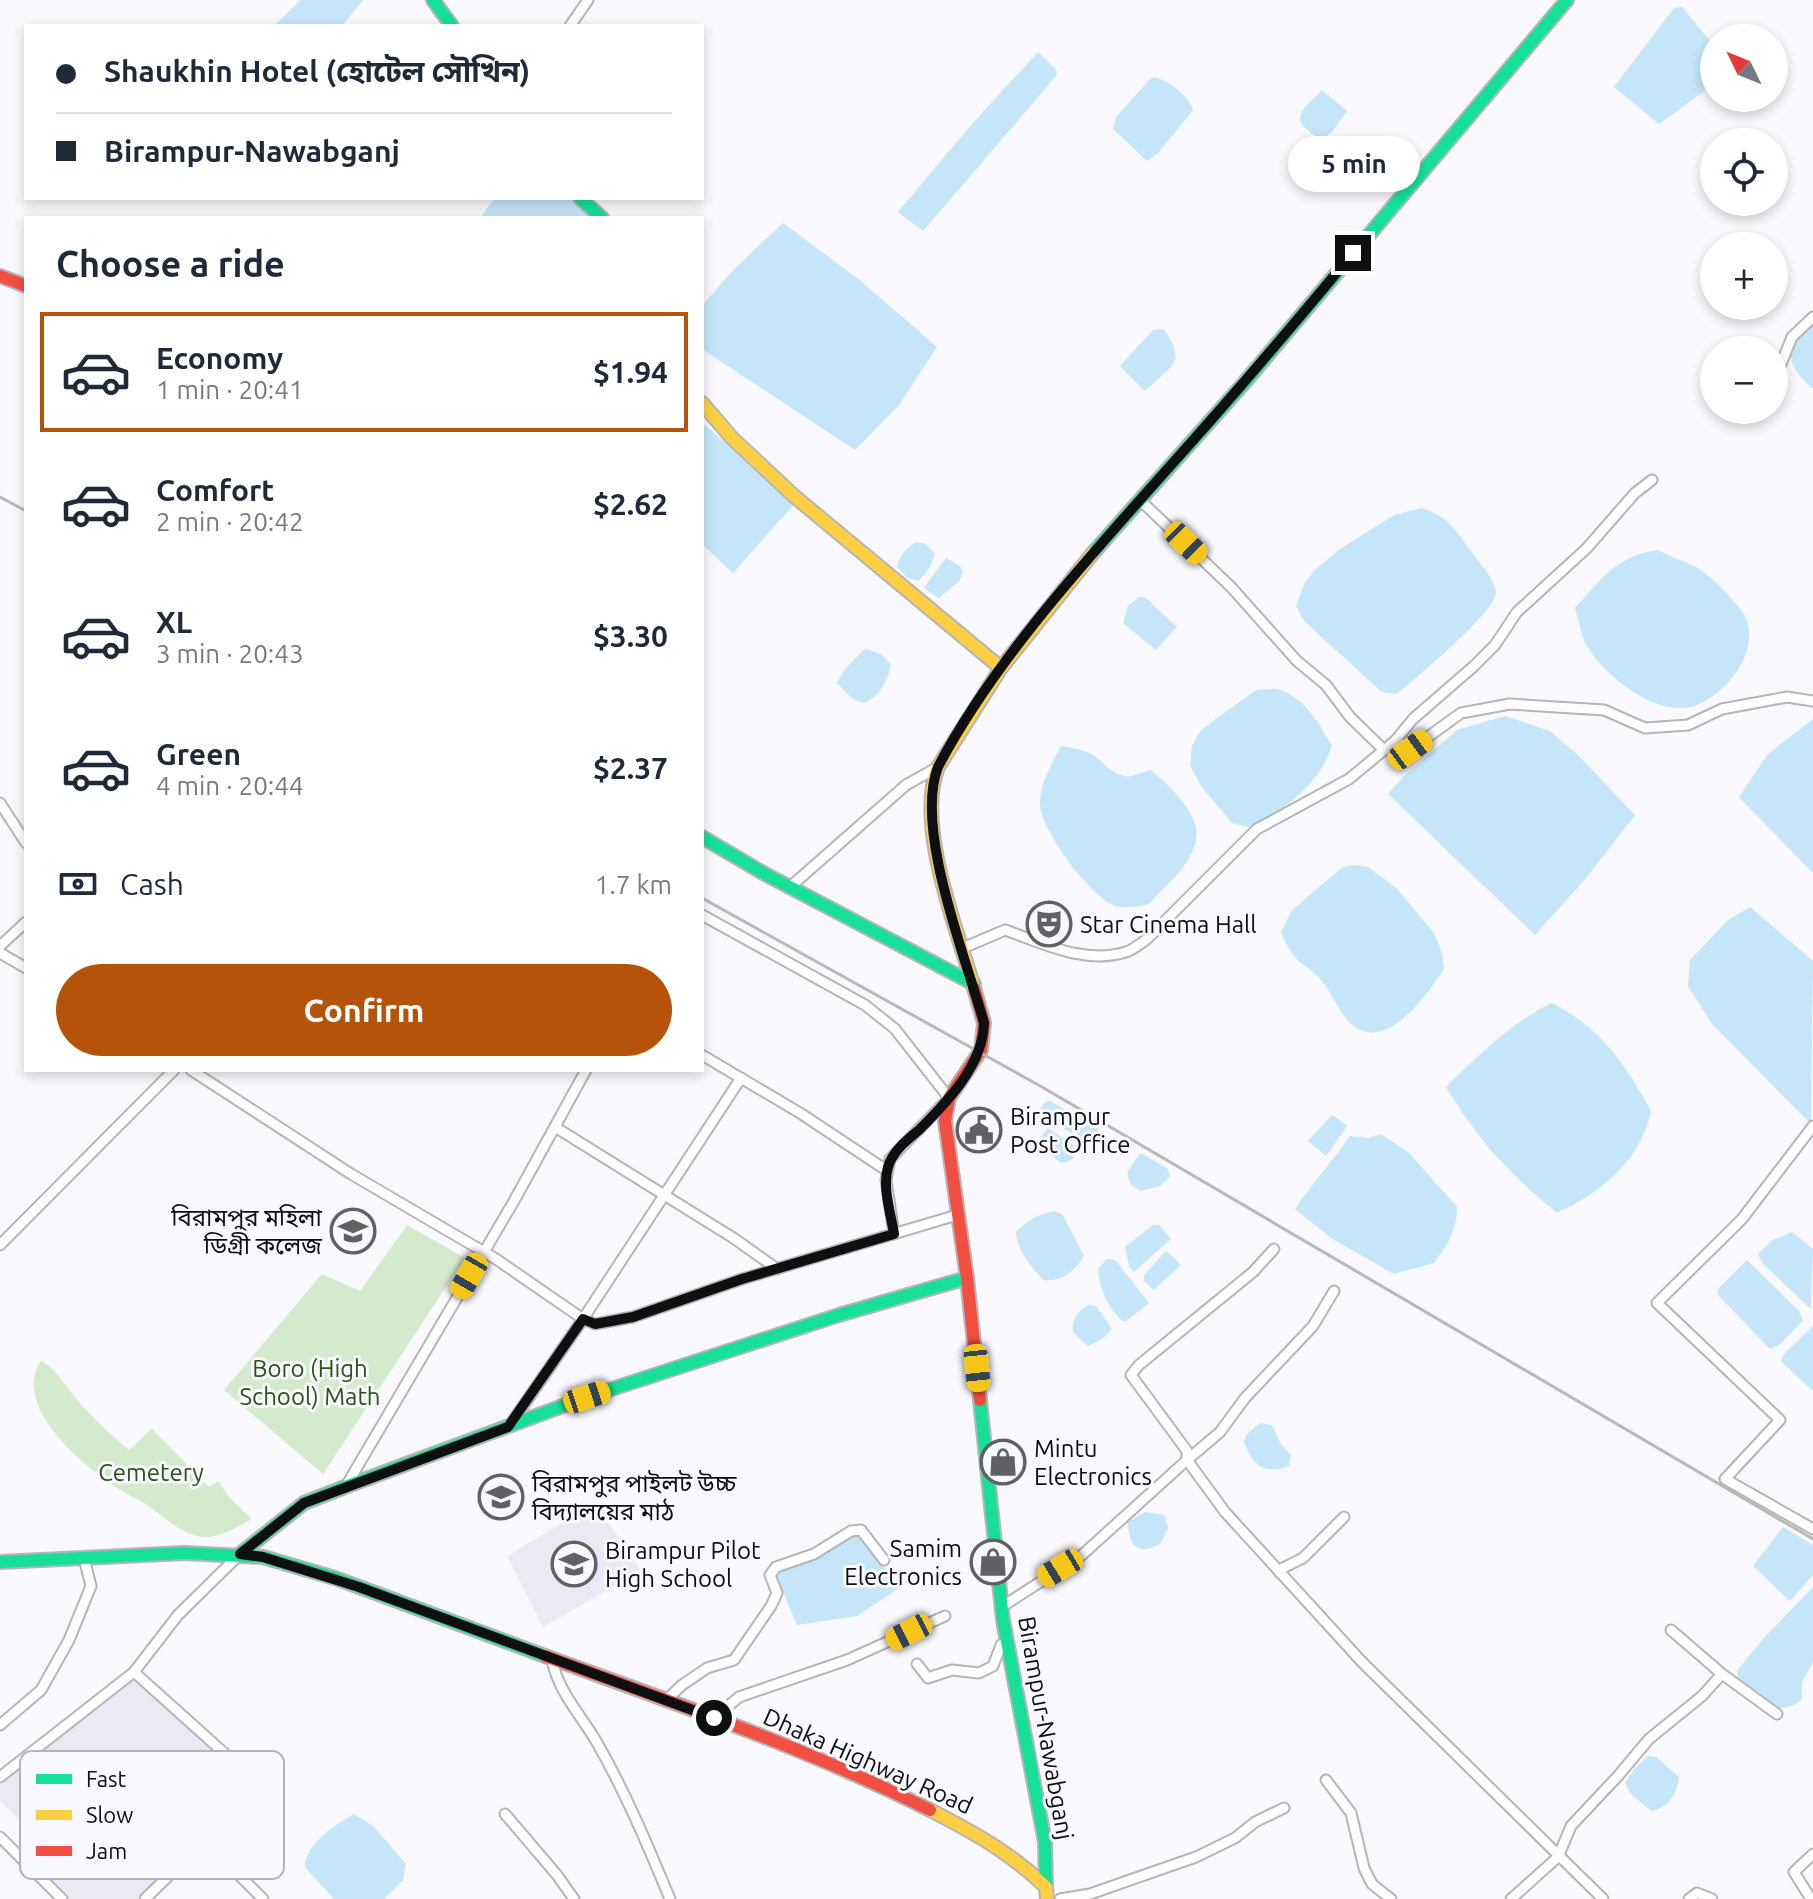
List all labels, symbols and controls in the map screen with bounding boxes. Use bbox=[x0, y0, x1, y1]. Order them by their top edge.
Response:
north arrow bbox=[1700, 24, 1788, 112]
map controls bbox=[1700, 24, 1788, 424]
text: Shaukhin Hotel (হোটেল সৌখিন) bbox=[104, 54, 530, 88]
button: locate bbox=[1700, 128, 1788, 216]
text: Birampur-Nawabganj bbox=[104, 134, 400, 168]
callout: 5 min bbox=[1287, 137, 1419, 193]
text: 5 min bbox=[1321, 149, 1387, 178]
button: + bbox=[1700, 232, 1788, 320]
route end bbox=[1335, 235, 1371, 271]
text: Choose a ride bbox=[56, 243, 285, 284]
icon: car bbox=[60, 336, 132, 408]
button: − bbox=[1700, 336, 1788, 424]
text: Economy bbox=[156, 341, 283, 375]
text: $1.94 bbox=[593, 355, 668, 389]
text: 1 min · 20:41 bbox=[156, 375, 304, 404]
icon: car bbox=[60, 468, 132, 540]
text: Comfort bbox=[156, 473, 274, 507]
text: $2.62 bbox=[593, 487, 668, 521]
text: 2 min · 20:42 bbox=[156, 507, 304, 536]
car bbox=[1160, 518, 1212, 568]
icon: car bbox=[60, 600, 132, 672]
text: XL bbox=[156, 605, 192, 639]
text: $3.30 bbox=[593, 619, 668, 653]
text: 3 min · 20:43 bbox=[156, 639, 304, 668]
car bbox=[1384, 726, 1436, 774]
icon: car bbox=[60, 732, 132, 804]
text: Green bbox=[156, 737, 241, 771]
text: $2.37 bbox=[593, 751, 668, 785]
text: 4 min · 20:44 bbox=[156, 771, 304, 800]
icon: cash bbox=[56, 862, 100, 906]
text: Cash bbox=[120, 867, 184, 901]
text: 1.7 km bbox=[595, 870, 672, 899]
theatre icon: Star Cinema Hall bbox=[1025, 900, 1073, 948]
place label: Star Cinema Hall bbox=[1080, 911, 1257, 938]
button: Confirm bbox=[56, 964, 672, 1056]
place label: Birampur Post Office bbox=[1010, 1103, 1131, 1158]
public building icon: Birampur Post Office bbox=[955, 1106, 1003, 1154]
place label: বিরামপুর মহিলা ডিগ্রী কলেজ bbox=[170, 1204, 323, 1259]
school or university icon: বিরামপুর মহিলা ডিগ্রী কলেজ bbox=[329, 1207, 377, 1255]
car bbox=[447, 1249, 491, 1303]
car bbox=[963, 1343, 991, 1393]
park label: Boro (High School) Math bbox=[239, 1355, 381, 1410]
car bbox=[560, 1378, 614, 1416]
place label: Mintu Electronics bbox=[1034, 1435, 1152, 1490]
shop icon: Mintu Electronics bbox=[979, 1438, 1027, 1486]
park label: Cemetery bbox=[98, 1459, 204, 1486]
place label: বিরামপুর পাইলট উচ্চ বিদ্যালয়ের মাঠ bbox=[531, 1470, 737, 1525]
school or university icon: বিরামপুর পাইলট উচ্চ বিদ্যালয়ের মাঠ bbox=[477, 1473, 525, 1521]
place label: Samim Electronics bbox=[844, 1535, 962, 1590]
place label: Birampur Pilot High School bbox=[605, 1537, 761, 1592]
shop icon: Samim Electronics bbox=[969, 1538, 1017, 1586]
school or university icon: Birampur Pilot High School bbox=[550, 1540, 598, 1588]
car bbox=[1033, 1545, 1087, 1591]
car bbox=[882, 1610, 936, 1654]
street label: Birampur-Nawabganj bbox=[1013, 1614, 1079, 1842]
route start bbox=[696, 1700, 732, 1736]
street label: Dhaka Highway Road bbox=[759, 1703, 977, 1819]
legend bbox=[20, 1751, 284, 1879]
text: Fast bbox=[86, 1766, 127, 1791]
text: Slow bbox=[86, 1802, 133, 1827]
text: Jam bbox=[86, 1838, 127, 1863]

